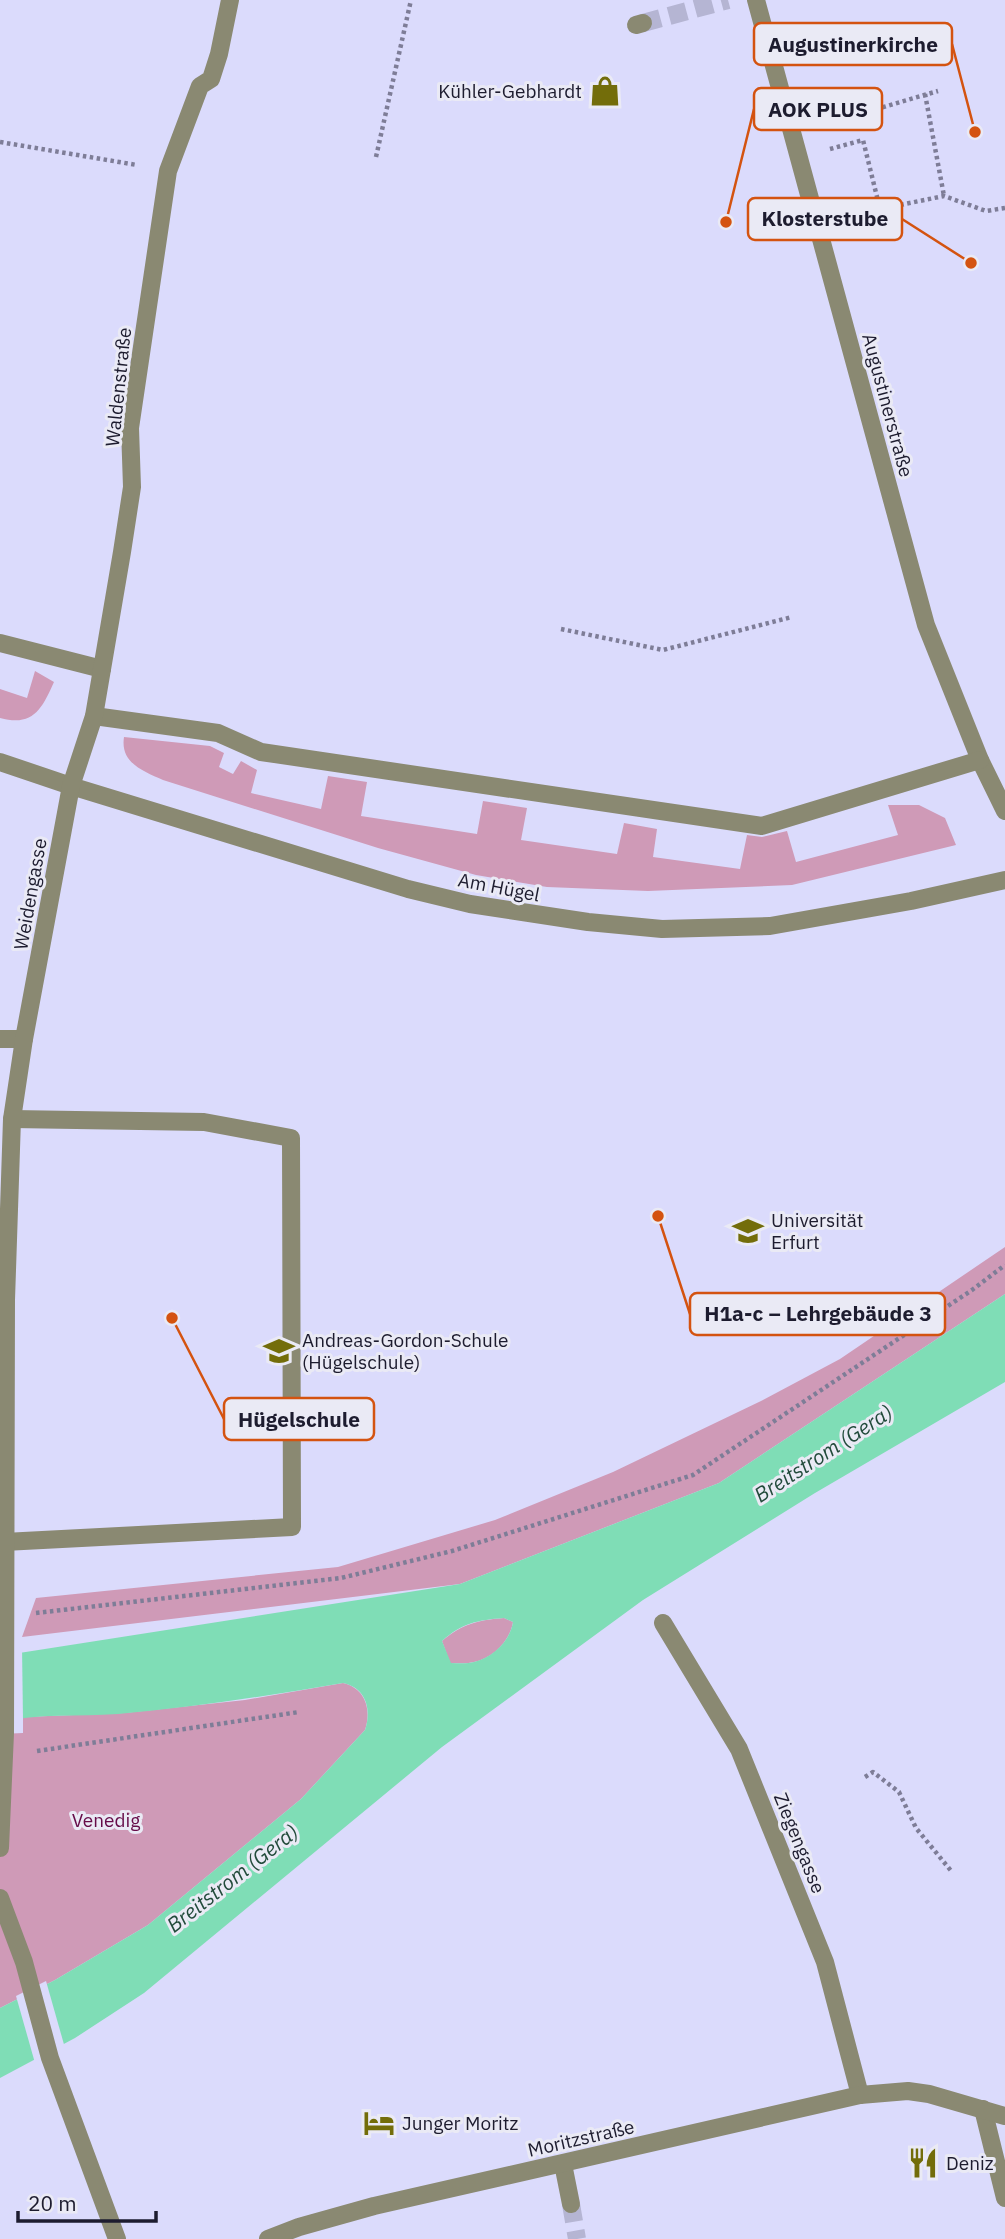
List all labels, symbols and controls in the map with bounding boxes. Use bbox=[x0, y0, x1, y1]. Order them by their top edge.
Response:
callout: Augustinerkirche bbox=[754, 23, 952, 65]
text: Augustinerkirche bbox=[768, 30, 938, 58]
shop icon: Kühler-Gebhardt bbox=[588, 74, 622, 108]
place label: Kühler-Gebhardt bbox=[438, 79, 582, 103]
callout: AOK PLUS bbox=[754, 88, 882, 130]
text: AOK PLUS bbox=[768, 95, 868, 123]
callout: Klosterstube bbox=[748, 198, 902, 240]
text: Klosterstube bbox=[762, 204, 889, 232]
street label: Waldenstraße bbox=[100, 326, 136, 448]
street label: Augustinerstraße bbox=[857, 330, 919, 480]
street label: Weidengasse bbox=[8, 836, 52, 952]
street label: Am Hügel bbox=[456, 867, 542, 907]
place label: Universität Erfurt bbox=[771, 1208, 864, 1254]
school or university icon: Universität Erfurt bbox=[731, 1214, 765, 1248]
callout: H1a-c – Lehrgebäude 3 bbox=[690, 1293, 945, 1335]
text: H1a-c – Lehrgebäude 3 bbox=[704, 1299, 932, 1327]
place label: Andreas-Gordon-Schule (Hügelschule) bbox=[302, 1328, 509, 1374]
school or university icon: Andreas-Gordon-Schule (Hügelschule) bbox=[262, 1334, 296, 1368]
callout: Hügelschule bbox=[224, 1398, 374, 1440]
water label: Breitstrom (Gera) bbox=[748, 1398, 898, 1508]
text: Hügelschule bbox=[238, 1405, 360, 1433]
street label: Ziegengasse bbox=[769, 1789, 831, 1897]
park label: Venedig bbox=[72, 1808, 140, 1832]
water label: Breitstrom (Gera) bbox=[160, 1818, 304, 1938]
hotel icon: Junger Moritz bbox=[362, 2106, 396, 2140]
place label: Junger Moritz bbox=[402, 2111, 519, 2135]
street label: Moritzstraße bbox=[525, 2114, 637, 2162]
restaurant icon: Deniz bbox=[906, 2146, 940, 2180]
place label: Deniz bbox=[946, 2151, 994, 2175]
scale bar bbox=[18, 2180, 156, 2224]
text: 20 m bbox=[28, 2189, 77, 2217]

